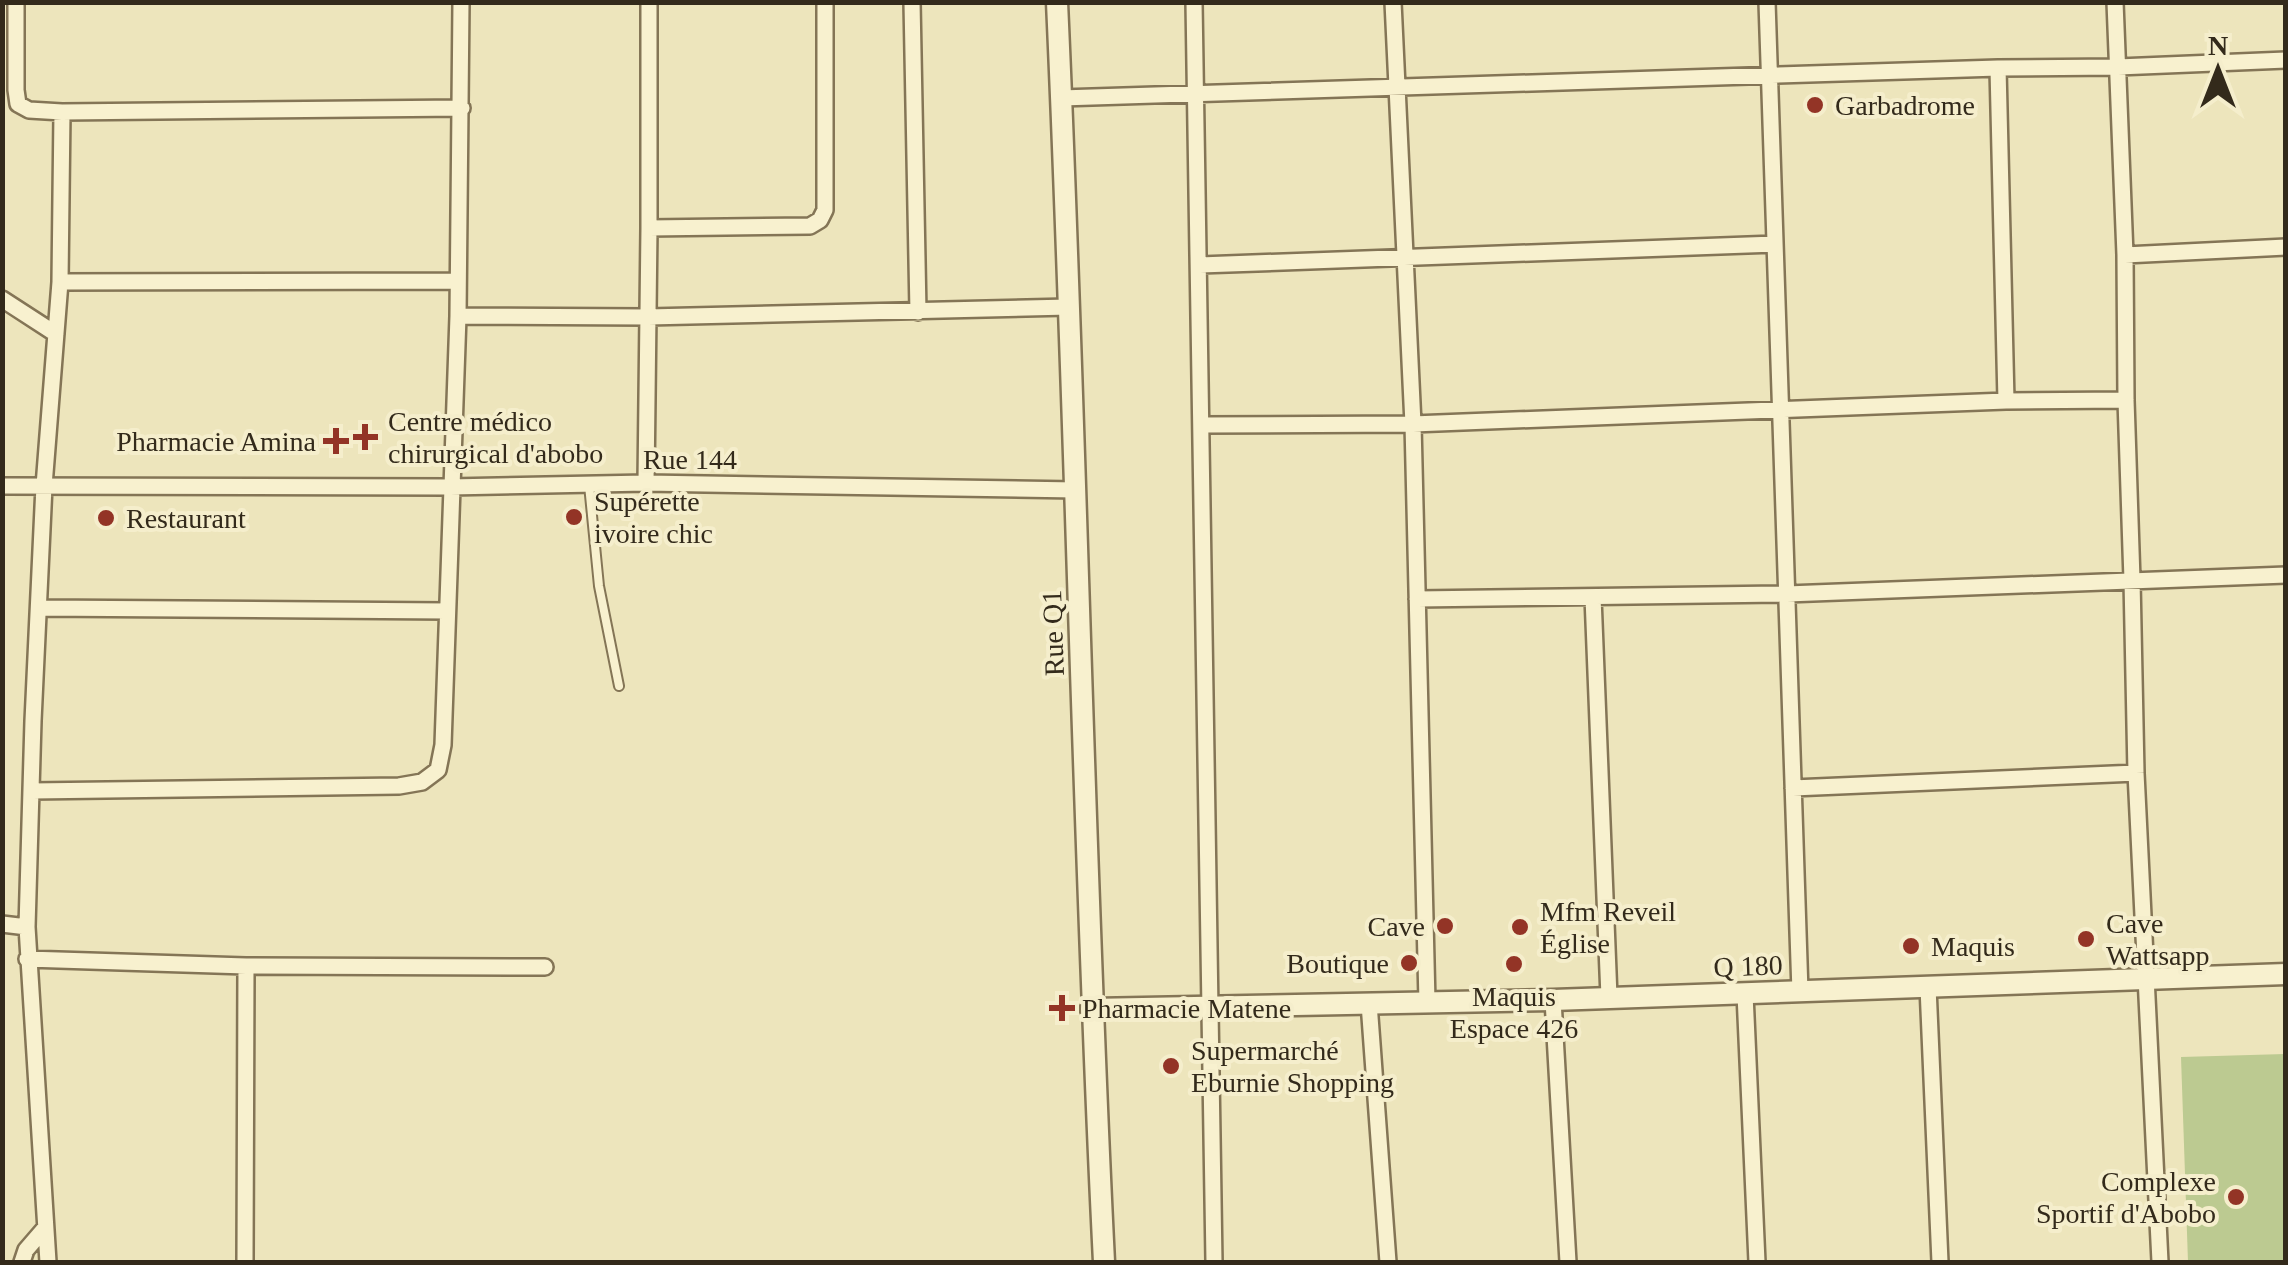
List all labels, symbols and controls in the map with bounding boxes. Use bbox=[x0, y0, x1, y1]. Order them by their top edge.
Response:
north arrow bbox=[2168, 20, 2268, 120]
text: N bbox=[2208, 30, 2228, 61]
place label: Garbadrome bbox=[1835, 90, 1975, 121]
marker: Garbadrome bbox=[1804, 94, 1826, 116]
place label: Centre médico chirurgical d'abobo bbox=[388, 406, 603, 469]
marker: Centre médico chirurgical d'abobo bbox=[352, 424, 378, 450]
place label: Pharmacie Amina bbox=[116, 426, 317, 457]
marker: Pharmacie Amina bbox=[325, 430, 347, 452]
street label: Rue 144 bbox=[643, 444, 737, 475]
place label: Supérette ivoire chic bbox=[594, 486, 713, 549]
place label: Restaurant bbox=[126, 503, 246, 534]
marker: Supérette ivoire chic bbox=[563, 506, 585, 528]
marker: Restaurant bbox=[95, 507, 117, 529]
street label: Rue Q1 bbox=[1036, 589, 1070, 677]
place label: Mfm Reveil Église bbox=[1540, 896, 1676, 959]
place label: Cave Wattsapp bbox=[2106, 908, 2210, 971]
place label: Cave bbox=[1367, 911, 1425, 942]
marker: Cave bbox=[1434, 915, 1456, 937]
marker: Mfm Reveil Église bbox=[1509, 916, 1531, 938]
marker: Cave Wattsapp bbox=[2075, 928, 2097, 950]
place label: Maquis bbox=[1931, 931, 2015, 962]
marker: Maquis bbox=[1900, 935, 1922, 957]
place label: Boutique bbox=[1286, 948, 1389, 979]
street label: Q 180 bbox=[1713, 949, 1783, 983]
marker: Boutique bbox=[1398, 952, 1420, 974]
marker: Maquis Espace 426 bbox=[1503, 953, 1525, 975]
place label: Maquis Espace 426 bbox=[1450, 981, 1578, 1044]
place label: Pharmacie Matene bbox=[1082, 993, 1291, 1024]
marker: Pharmacie Matene bbox=[1051, 997, 1073, 1019]
place label: Supermarché Eburnie Shopping bbox=[1191, 1035, 1394, 1098]
marker: Supermarché Eburnie Shopping bbox=[1160, 1055, 1182, 1077]
place label: Complexe Sportif d'Abobo bbox=[2036, 1166, 2216, 1229]
marker: Complexe Sportif d'Abobo bbox=[2225, 1186, 2247, 1208]

